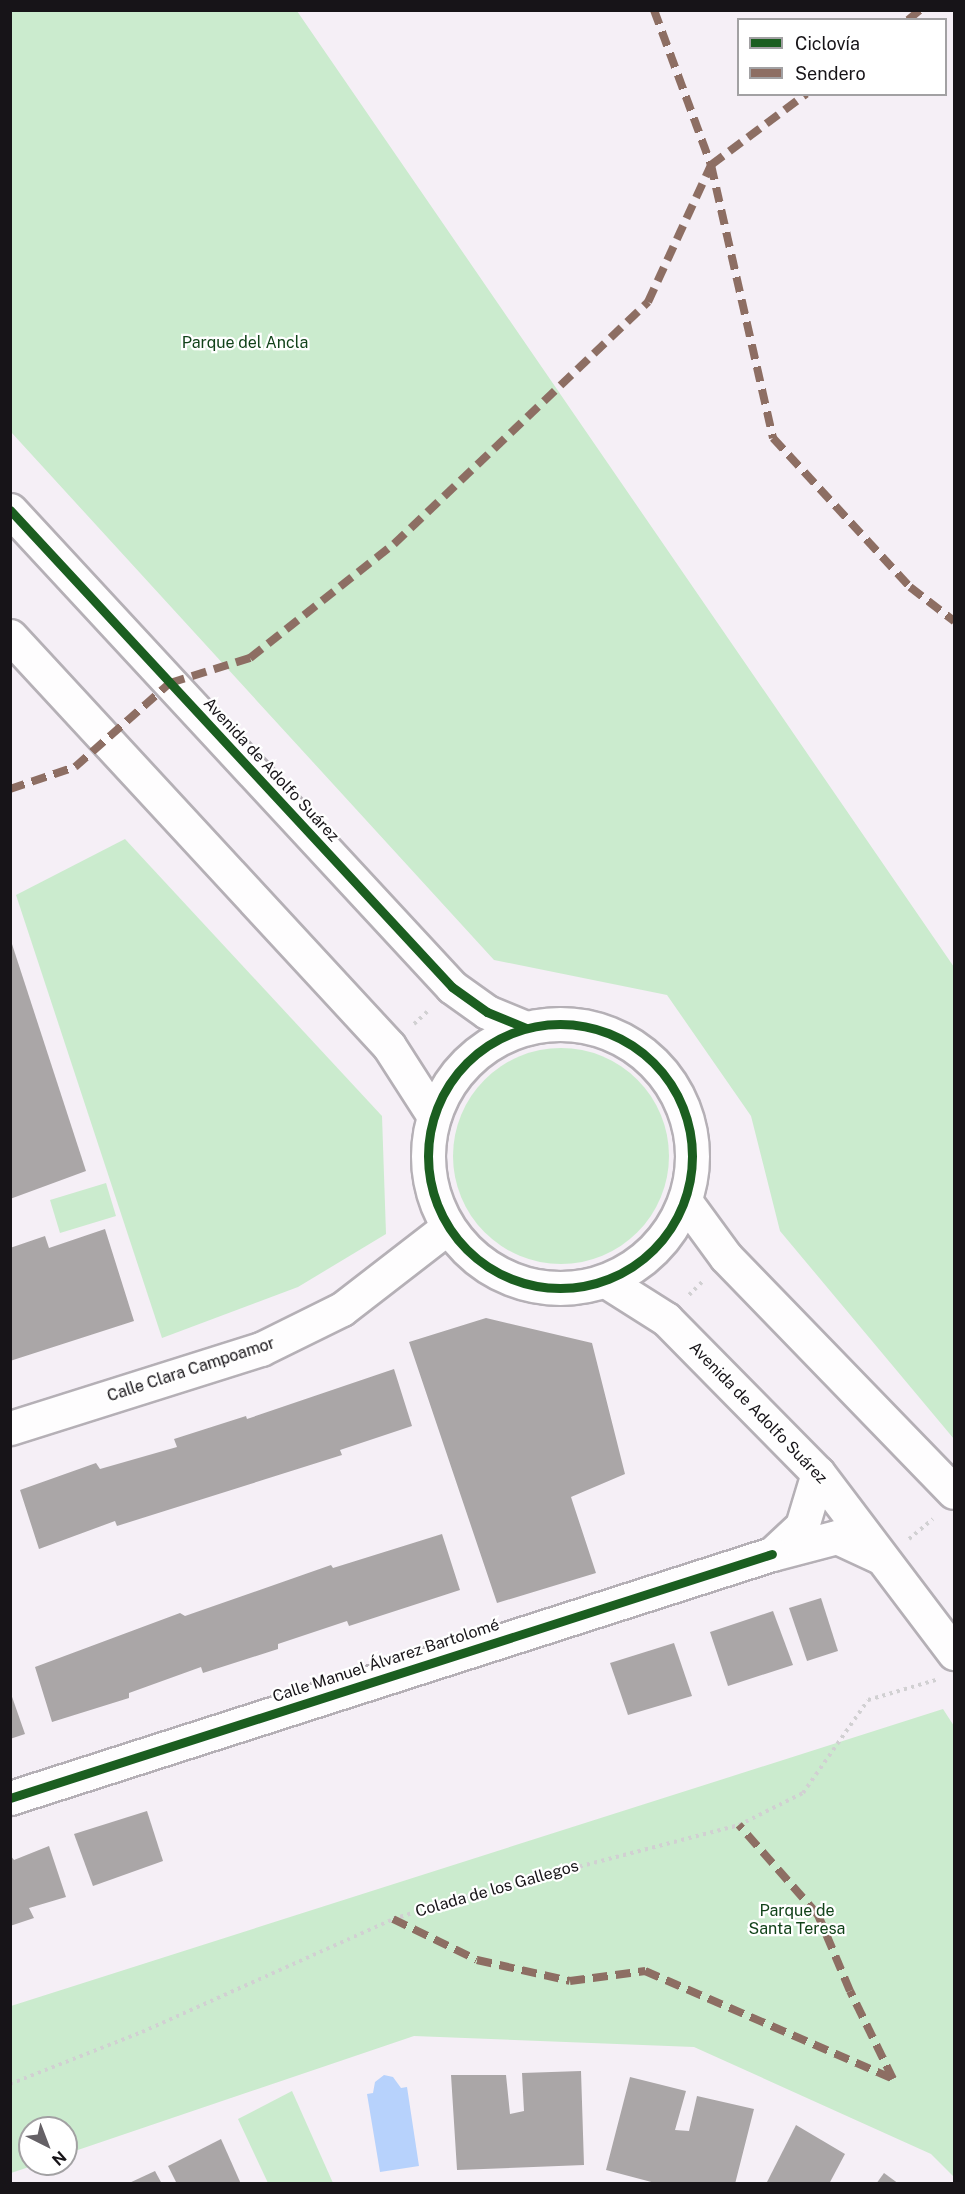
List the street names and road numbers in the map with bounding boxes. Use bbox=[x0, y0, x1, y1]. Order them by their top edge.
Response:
street label: Avenida de Adolfo Suárez bbox=[199, 694, 343, 846]
street label: Calle Clara Campoamor bbox=[105, 1334, 277, 1406]
street label: Avenida de Adolfo Suárez bbox=[685, 1338, 831, 1488]
street label: Calle Manuel Álvarez Bartolomé bbox=[270, 1615, 502, 1707]
street label: Colada de los Gallegos bbox=[413, 1856, 581, 1922]

